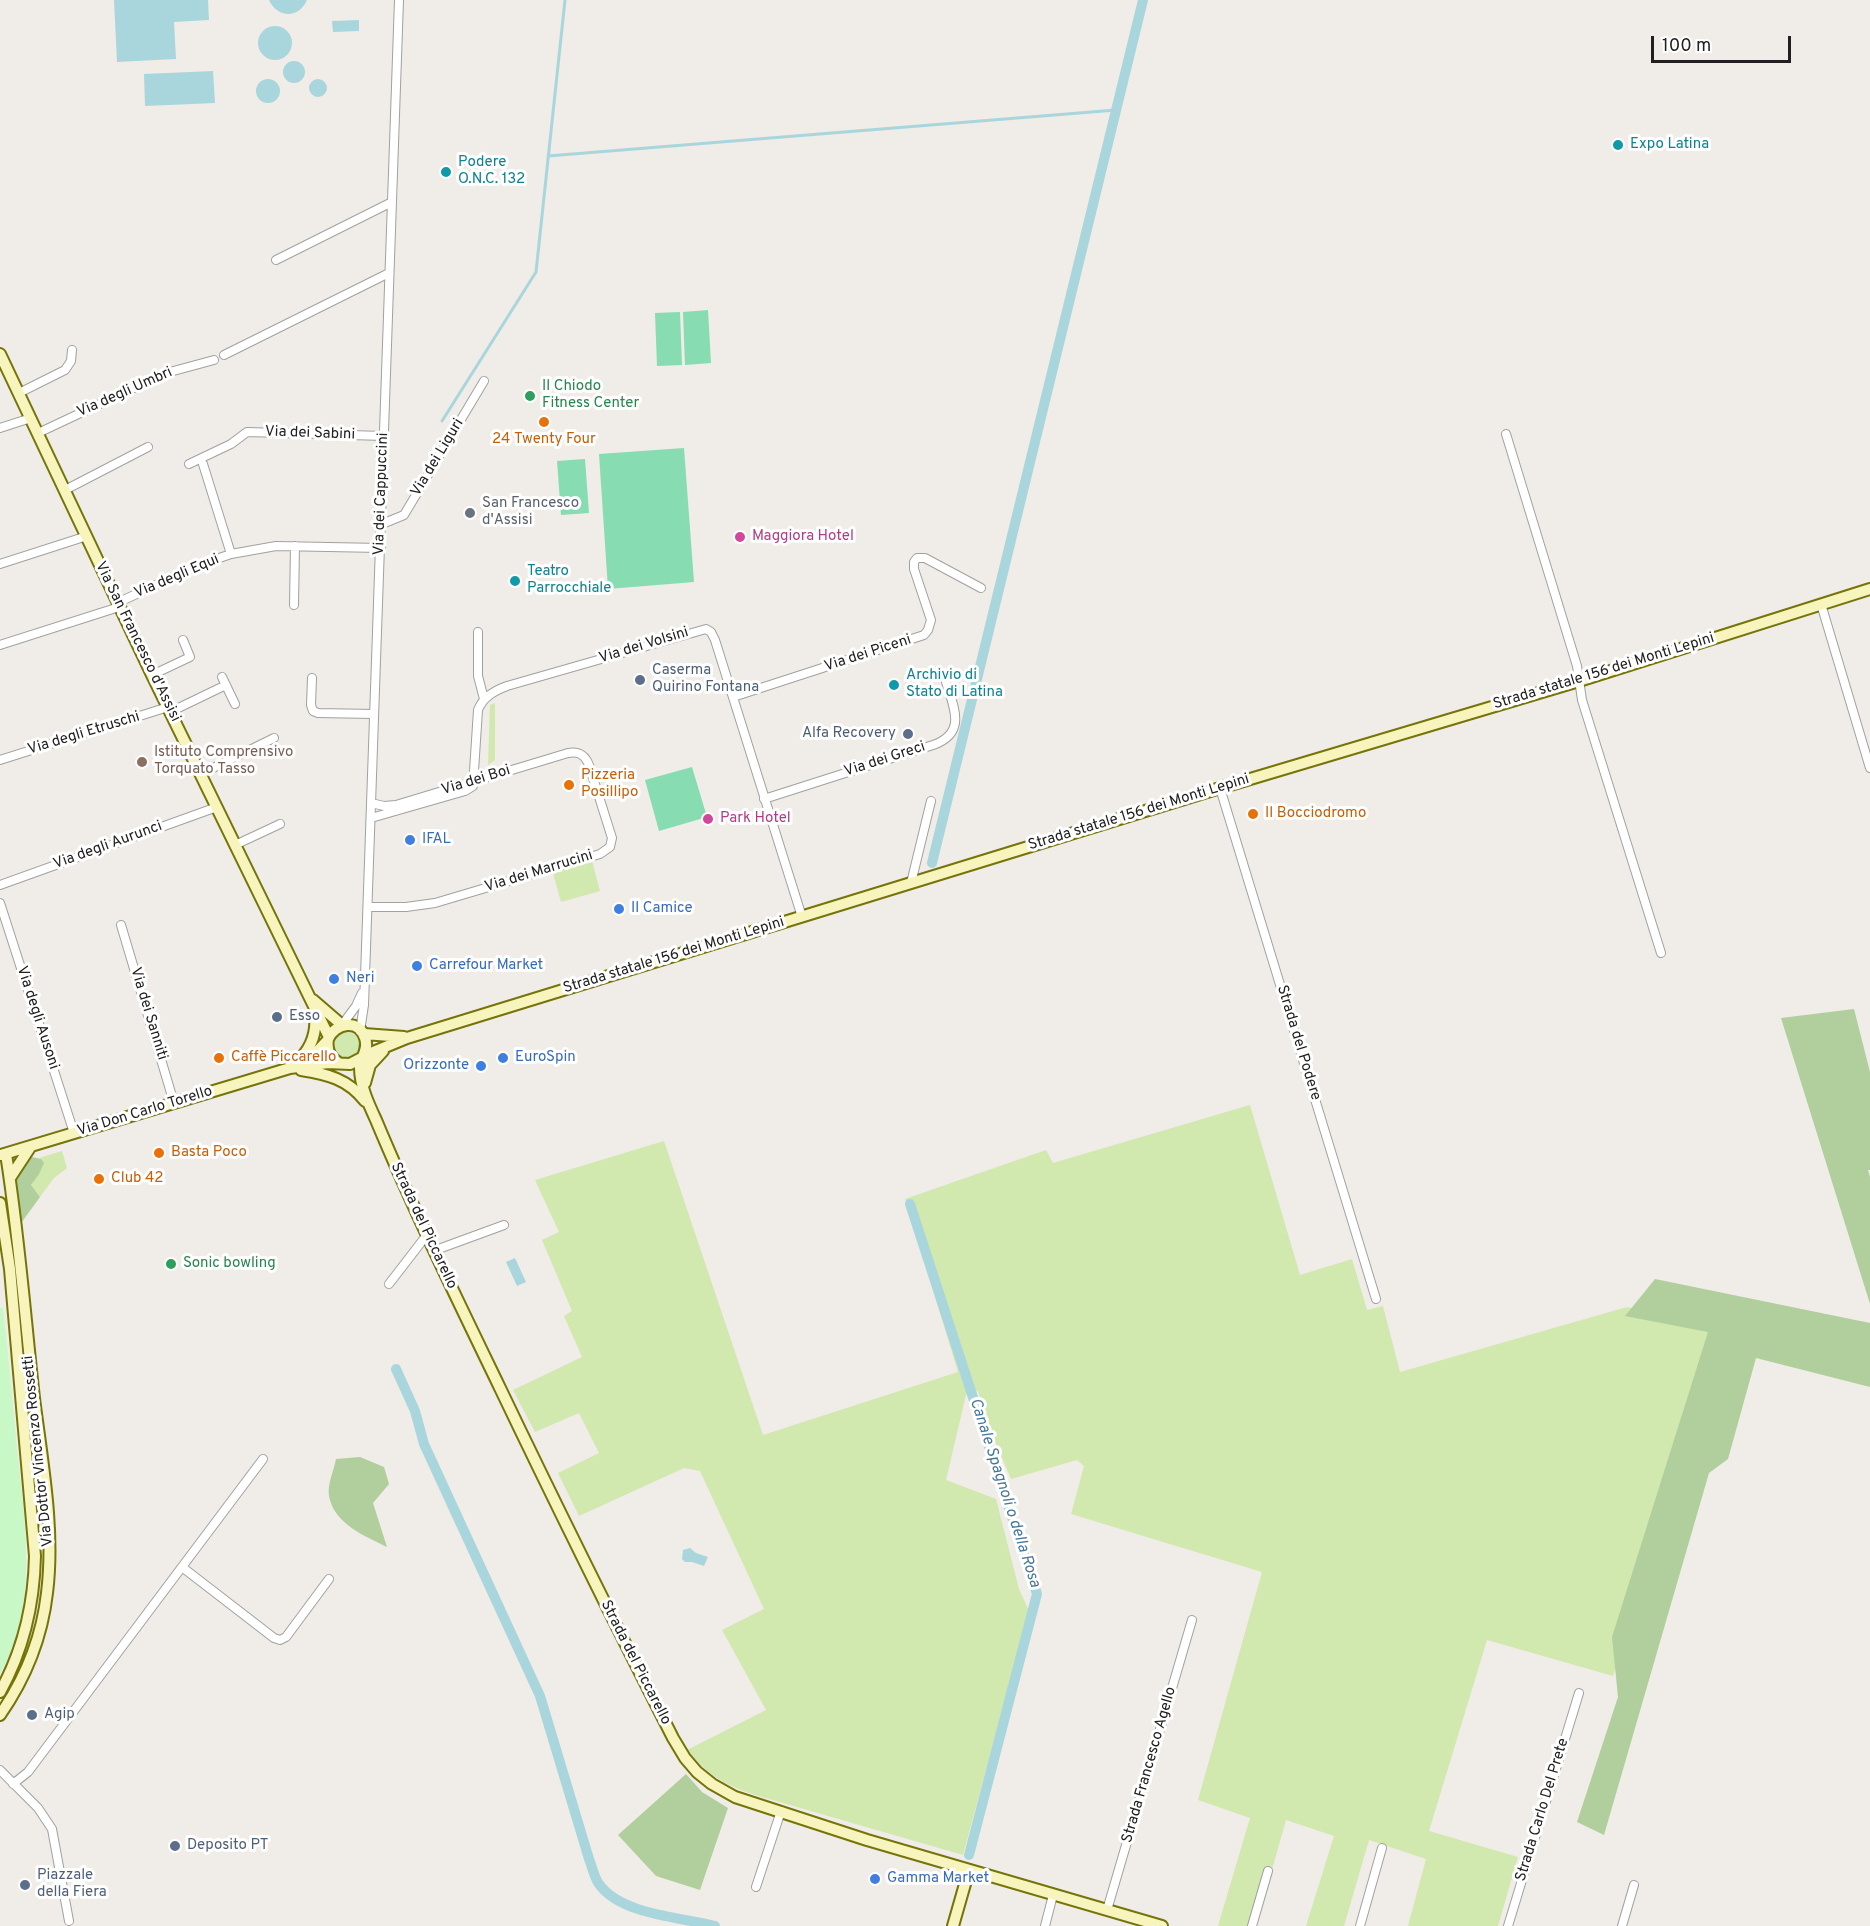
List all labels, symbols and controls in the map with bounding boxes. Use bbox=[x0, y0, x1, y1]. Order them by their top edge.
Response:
scale bar bbox=[1654, 24, 1794, 62]
text: 100 m bbox=[1662, 35, 1711, 58]
place label: Expo Latina bbox=[1630, 136, 1709, 154]
marker: Expo Latina bbox=[1611, 138, 1625, 152]
place label: Podere O.N.C. 132 bbox=[458, 154, 525, 189]
marker: Podere O.N.C. 132 bbox=[439, 165, 453, 179]
street label: Via degli Umbri bbox=[75, 364, 175, 422]
place label: Il Chiodo Fitness Center bbox=[542, 378, 639, 413]
marker: Il Chiodo Fitness Center bbox=[523, 389, 537, 403]
marker: 24 Twenty Four bbox=[537, 415, 551, 429]
street label: Via dei Liguri bbox=[408, 416, 468, 500]
street label: Via dei Sabini bbox=[265, 423, 355, 445]
place label: 24 Twenty Four bbox=[492, 431, 596, 449]
street label: Via dei Cappuccini bbox=[371, 432, 393, 556]
place label: San Francesco d'Assisi bbox=[482, 495, 579, 530]
marker: San Francesco d'Assisi bbox=[463, 506, 477, 520]
place label: Maggiora Hotel bbox=[752, 528, 854, 546]
marker: Maggiora Hotel bbox=[733, 530, 747, 544]
street label: Via degli Equi bbox=[132, 551, 222, 603]
street label: Via San Francesco d'Assisi bbox=[90, 559, 184, 725]
place label: Teatro Parrocchiale bbox=[527, 563, 611, 598]
marker: Teatro Parrocchiale bbox=[508, 574, 522, 588]
street label: Via dei Volsini bbox=[597, 624, 691, 668]
street label: Strada statale 156 dei Monti Lepini bbox=[1491, 630, 1717, 714]
street label: Via dei Piceni bbox=[822, 632, 914, 676]
place label: Caserma Quirino Fontana bbox=[652, 662, 759, 697]
place label: Archivio di Stato di Latina bbox=[906, 667, 1003, 702]
marker: Caserma Quirino Fontana bbox=[633, 673, 647, 687]
marker: Archivio di Stato di Latina bbox=[887, 678, 901, 692]
street label: Via degli Etruschi bbox=[26, 708, 142, 760]
place label: Alfa Recovery bbox=[802, 725, 896, 743]
marker: Alfa Recovery bbox=[901, 727, 915, 741]
street label: Via dei Greci bbox=[842, 738, 928, 782]
place label: Istituto Comprensivo Torquato Tasso bbox=[154, 744, 293, 779]
marker: Istituto Comprensivo Torquato Tasso bbox=[135, 755, 149, 769]
street label: Via dei Boi bbox=[439, 762, 513, 800]
place label: Pizzeria Posillipo bbox=[581, 767, 638, 802]
street label: Strada statale 156 dei Monti Lepini bbox=[1026, 771, 1252, 855]
marker: Pizzeria Posillipo bbox=[562, 778, 576, 792]
place label: Il Bocciodromo bbox=[1265, 805, 1366, 823]
marker: Il Bocciodromo bbox=[1246, 807, 1260, 821]
place label: Park Hotel bbox=[720, 810, 791, 828]
marker: Park Hotel bbox=[701, 812, 715, 826]
street label: Via degli Aurunci bbox=[51, 818, 165, 874]
place label: IFAL bbox=[422, 831, 451, 849]
marker: IFAL bbox=[403, 833, 417, 847]
street label: Via dei Marrucini bbox=[483, 847, 595, 897]
place label: Il Camice bbox=[631, 900, 693, 918]
marker: Il Camice bbox=[612, 902, 626, 916]
street label: Strada statale 156 dei Monti Lepini bbox=[561, 914, 787, 998]
place label: Carrefour Market bbox=[429, 957, 543, 975]
marker: Carrefour Market bbox=[410, 959, 424, 973]
street label: Via degli Ausoni bbox=[12, 964, 62, 1072]
street label: Via dei Sanniti bbox=[125, 965, 171, 1063]
place label: Neri bbox=[346, 970, 374, 988]
marker: Neri bbox=[327, 972, 341, 986]
street label: Strada del Podere bbox=[1272, 983, 1324, 1103]
place label: Esso bbox=[289, 1008, 320, 1026]
marker: Esso bbox=[270, 1010, 284, 1024]
place label: Caffè Piccarello bbox=[231, 1049, 336, 1067]
place label: EuroSpin bbox=[515, 1049, 576, 1067]
marker: Caffè Piccarello bbox=[212, 1051, 226, 1065]
marker: EuroSpin bbox=[496, 1051, 510, 1065]
place label: Orizzonte bbox=[403, 1057, 469, 1075]
marker: Orizzonte bbox=[474, 1059, 488, 1073]
street label: Via Don Carlo Torello bbox=[75, 1083, 215, 1141]
place label: Basta Poco bbox=[171, 1144, 247, 1162]
marker: Basta Poco bbox=[152, 1146, 166, 1160]
street label: Strada del Piccarello bbox=[386, 1160, 460, 1292]
place label: Club 42 bbox=[111, 1170, 164, 1188]
marker: Club 42 bbox=[92, 1172, 106, 1186]
place label: Sonic bowling bbox=[183, 1255, 276, 1273]
marker: Sonic bowling bbox=[164, 1257, 178, 1271]
street label: Via Dottor Vincenzo Rossetti bbox=[20, 1355, 58, 1547]
water label: Canale Spagnoli o della Rosa bbox=[964, 1396, 1044, 1590]
street label: Strada del Piccarello bbox=[596, 1598, 674, 1728]
street label: Strada Francesco Agello bbox=[1119, 1685, 1181, 1845]
place label: Agip bbox=[44, 1706, 75, 1724]
marker: Agip bbox=[25, 1708, 39, 1722]
street label: Strada Carlo Del Prete bbox=[1513, 1736, 1573, 1884]
place label: Deposito PT bbox=[187, 1837, 268, 1855]
marker: Deposito PT bbox=[168, 1839, 182, 1853]
place label: Piazzale della Fiera bbox=[37, 1867, 107, 1902]
place label: Gamma Market bbox=[887, 1870, 989, 1888]
marker: Gamma Market bbox=[868, 1872, 882, 1886]
marker: Piazzale della Fiera bbox=[18, 1878, 32, 1892]

